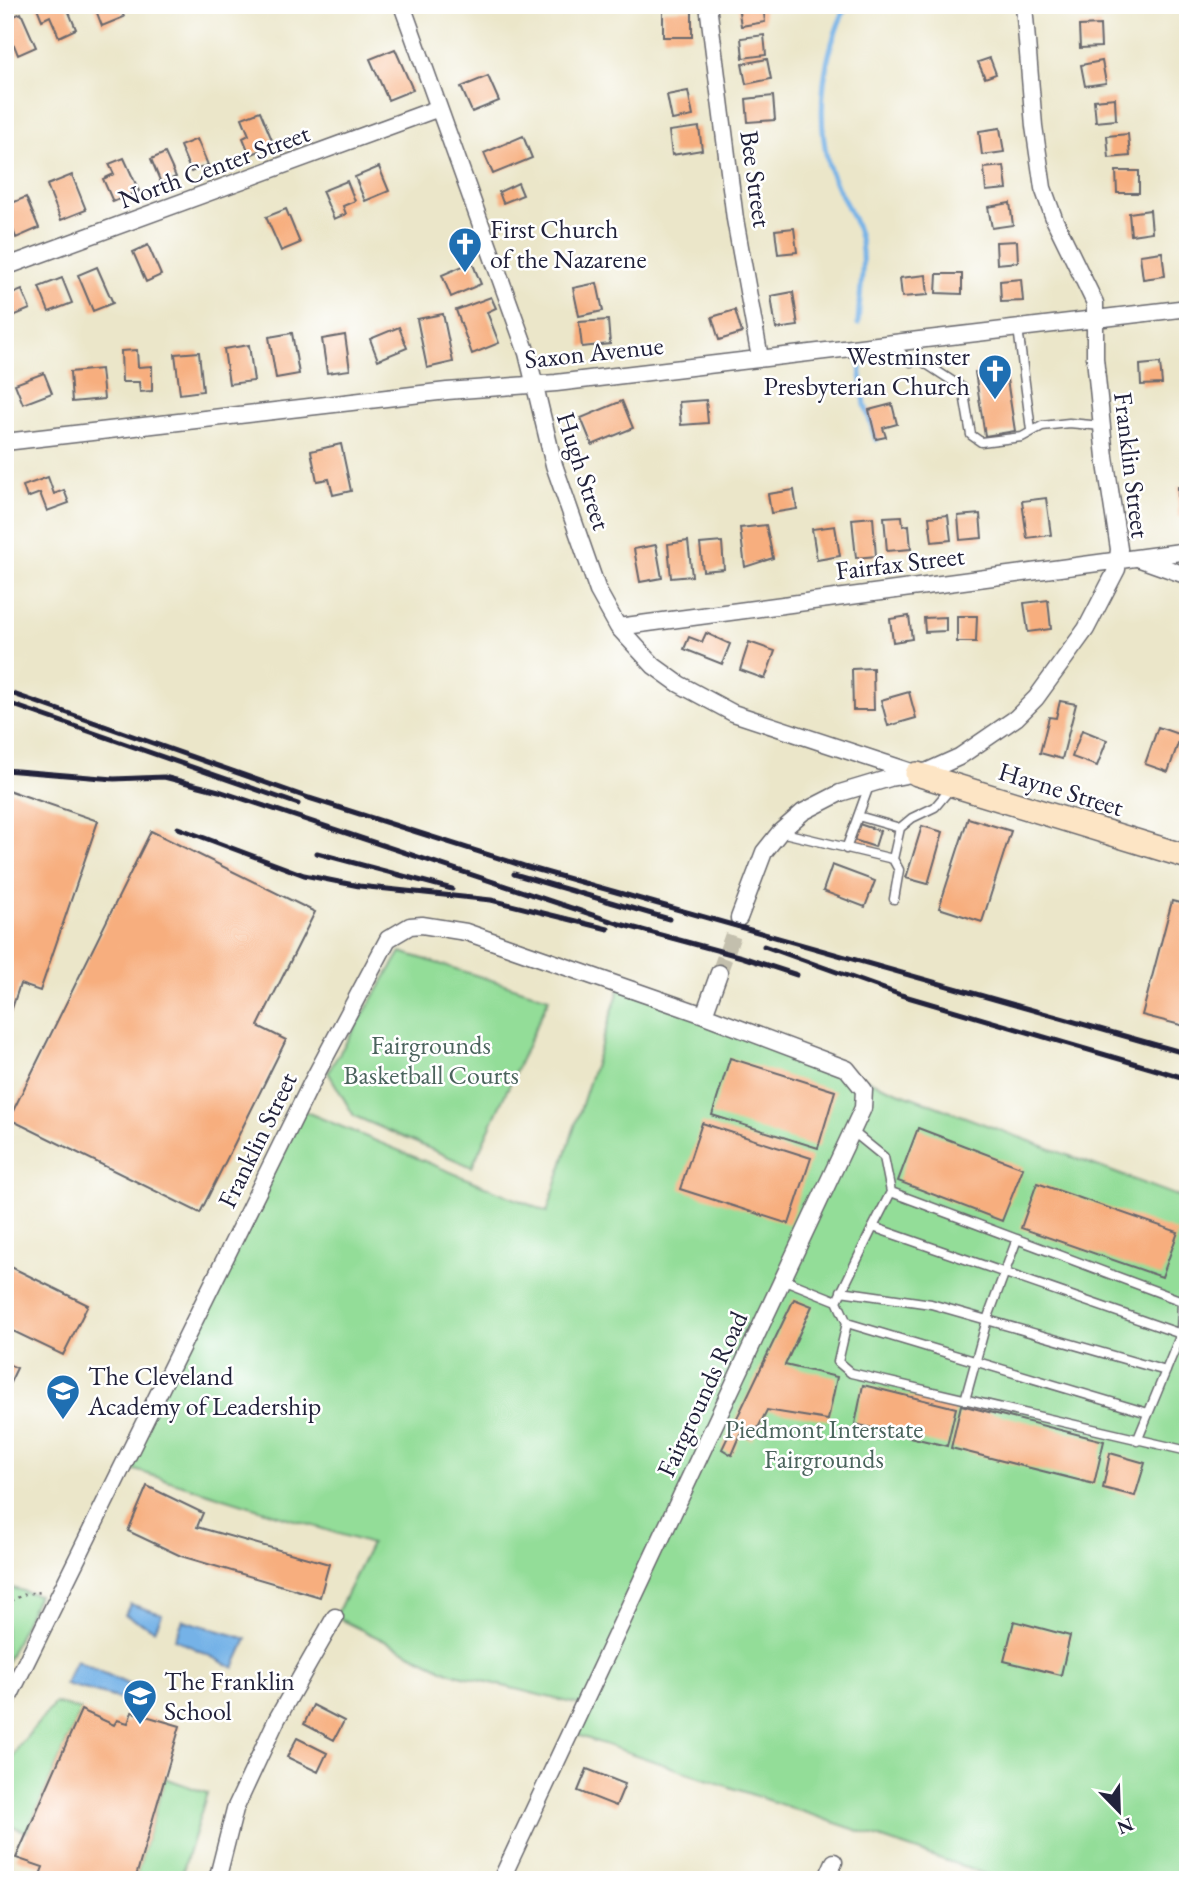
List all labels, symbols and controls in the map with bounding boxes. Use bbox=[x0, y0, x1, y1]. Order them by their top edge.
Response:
street label: North Center Street bbox=[114, 116, 314, 216]
street label: Bee Street bbox=[732, 128, 780, 230]
place label: First Church of the Nazarene bbox=[490, 212, 647, 276]
church icon: First Church of the Nazarene bbox=[446, 225, 484, 274]
street label: Saxon Avenue bbox=[523, 328, 665, 376]
place label: Westminster Presbyterian Church bbox=[763, 339, 970, 403]
church icon: Westminster Presbyterian Church bbox=[976, 352, 1014, 401]
street label: Franklin Street bbox=[1106, 390, 1158, 540]
street label: Hugh Street bbox=[549, 408, 619, 534]
street label: Fairfax Street bbox=[834, 538, 966, 588]
street label: Hayne Street bbox=[994, 754, 1128, 824]
park label: Fairgrounds Basketball Courts bbox=[343, 1028, 519, 1092]
street label: Franklin Street bbox=[210, 1067, 304, 1213]
street label: Fairgrounds Road bbox=[649, 1305, 756, 1482]
place label: The Cleveland Academy of Leadership bbox=[87, 1359, 321, 1423]
school or university icon: The Cleveland Academy of Leadership bbox=[44, 1372, 82, 1421]
park label: Piedmont Interstate Fairgrounds bbox=[725, 1412, 923, 1476]
place label: The Franklin School bbox=[164, 1664, 295, 1728]
school or university icon: The Franklin School bbox=[121, 1677, 159, 1726]
north arrow bbox=[1084, 1776, 1154, 1846]
text: N bbox=[1113, 1812, 1137, 1841]

